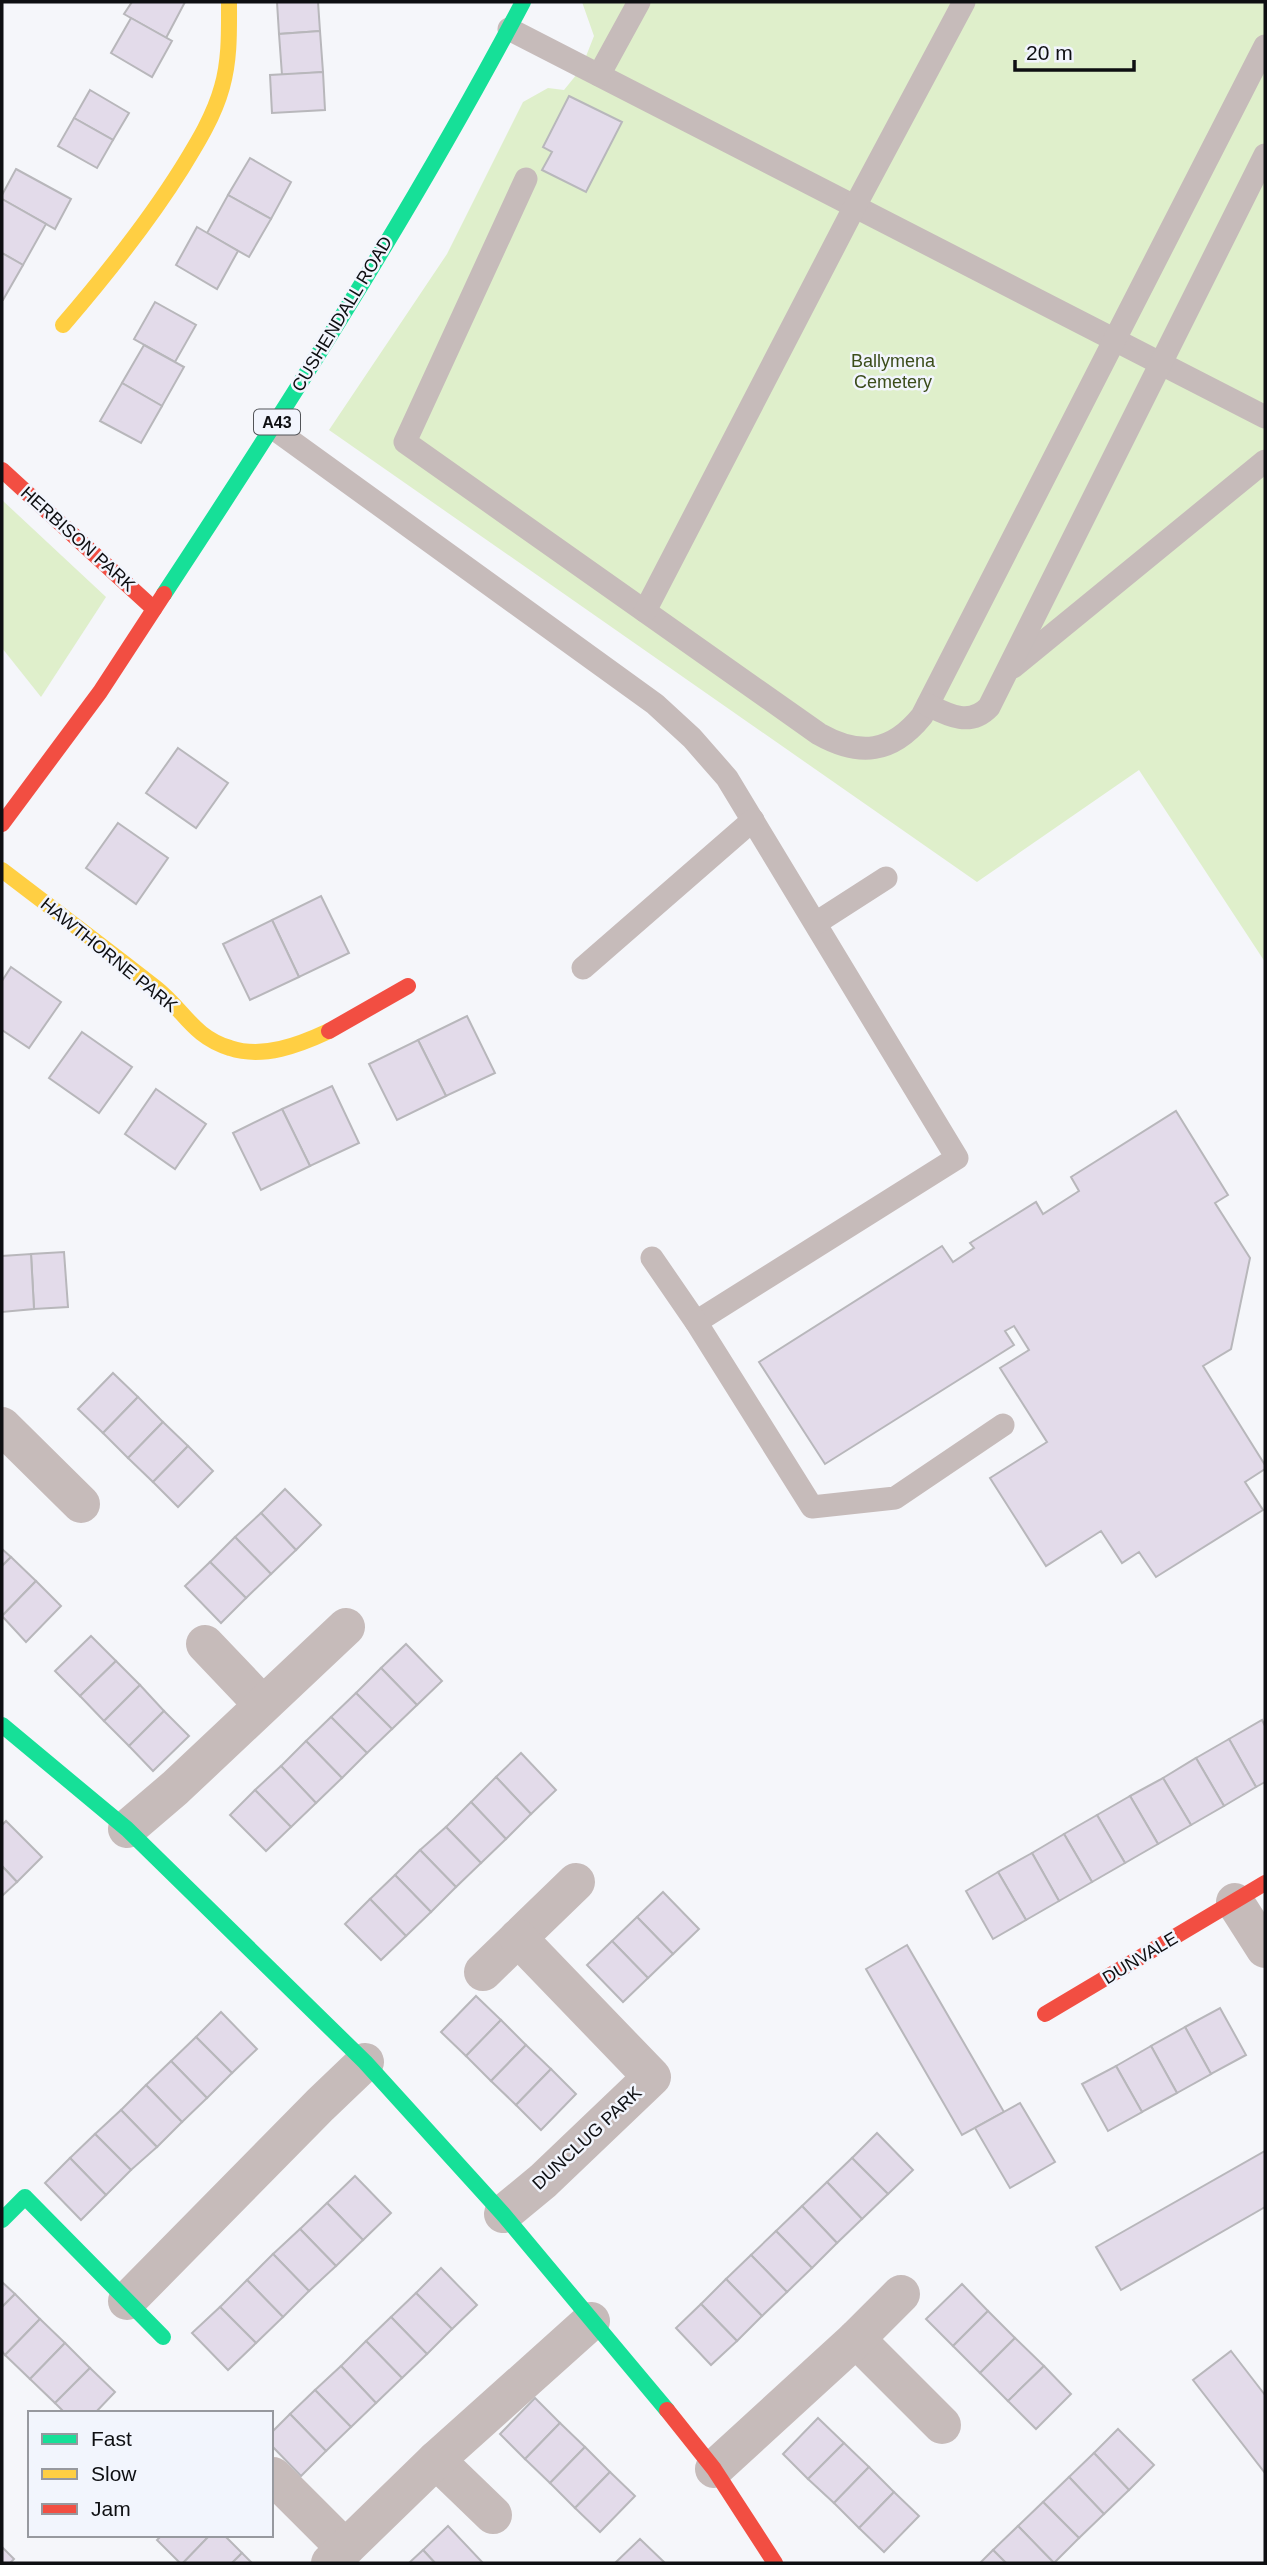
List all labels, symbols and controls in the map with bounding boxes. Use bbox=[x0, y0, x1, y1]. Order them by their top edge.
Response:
scale bar bbox=[1015, 28, 1134, 72]
text: 20 m bbox=[1026, 41, 1073, 64]
street label: CUSHENDALL ROAD bbox=[288, 233, 396, 395]
park label: Ballymena Cemetery bbox=[851, 351, 936, 392]
road number: A43 bbox=[254, 410, 300, 434]
street label: HERBISON PARK bbox=[17, 482, 139, 596]
street label: HAWTHORNE PARK bbox=[37, 894, 181, 1016]
street label: DUNVALE bbox=[1099, 1928, 1181, 1988]
street label: DUNCLUG PARK bbox=[528, 2082, 646, 2194]
legend bbox=[28, 2411, 273, 2537]
text: Fast bbox=[91, 2427, 132, 2450]
text: Slow bbox=[91, 2462, 137, 2485]
text: Jam bbox=[91, 2497, 131, 2520]

